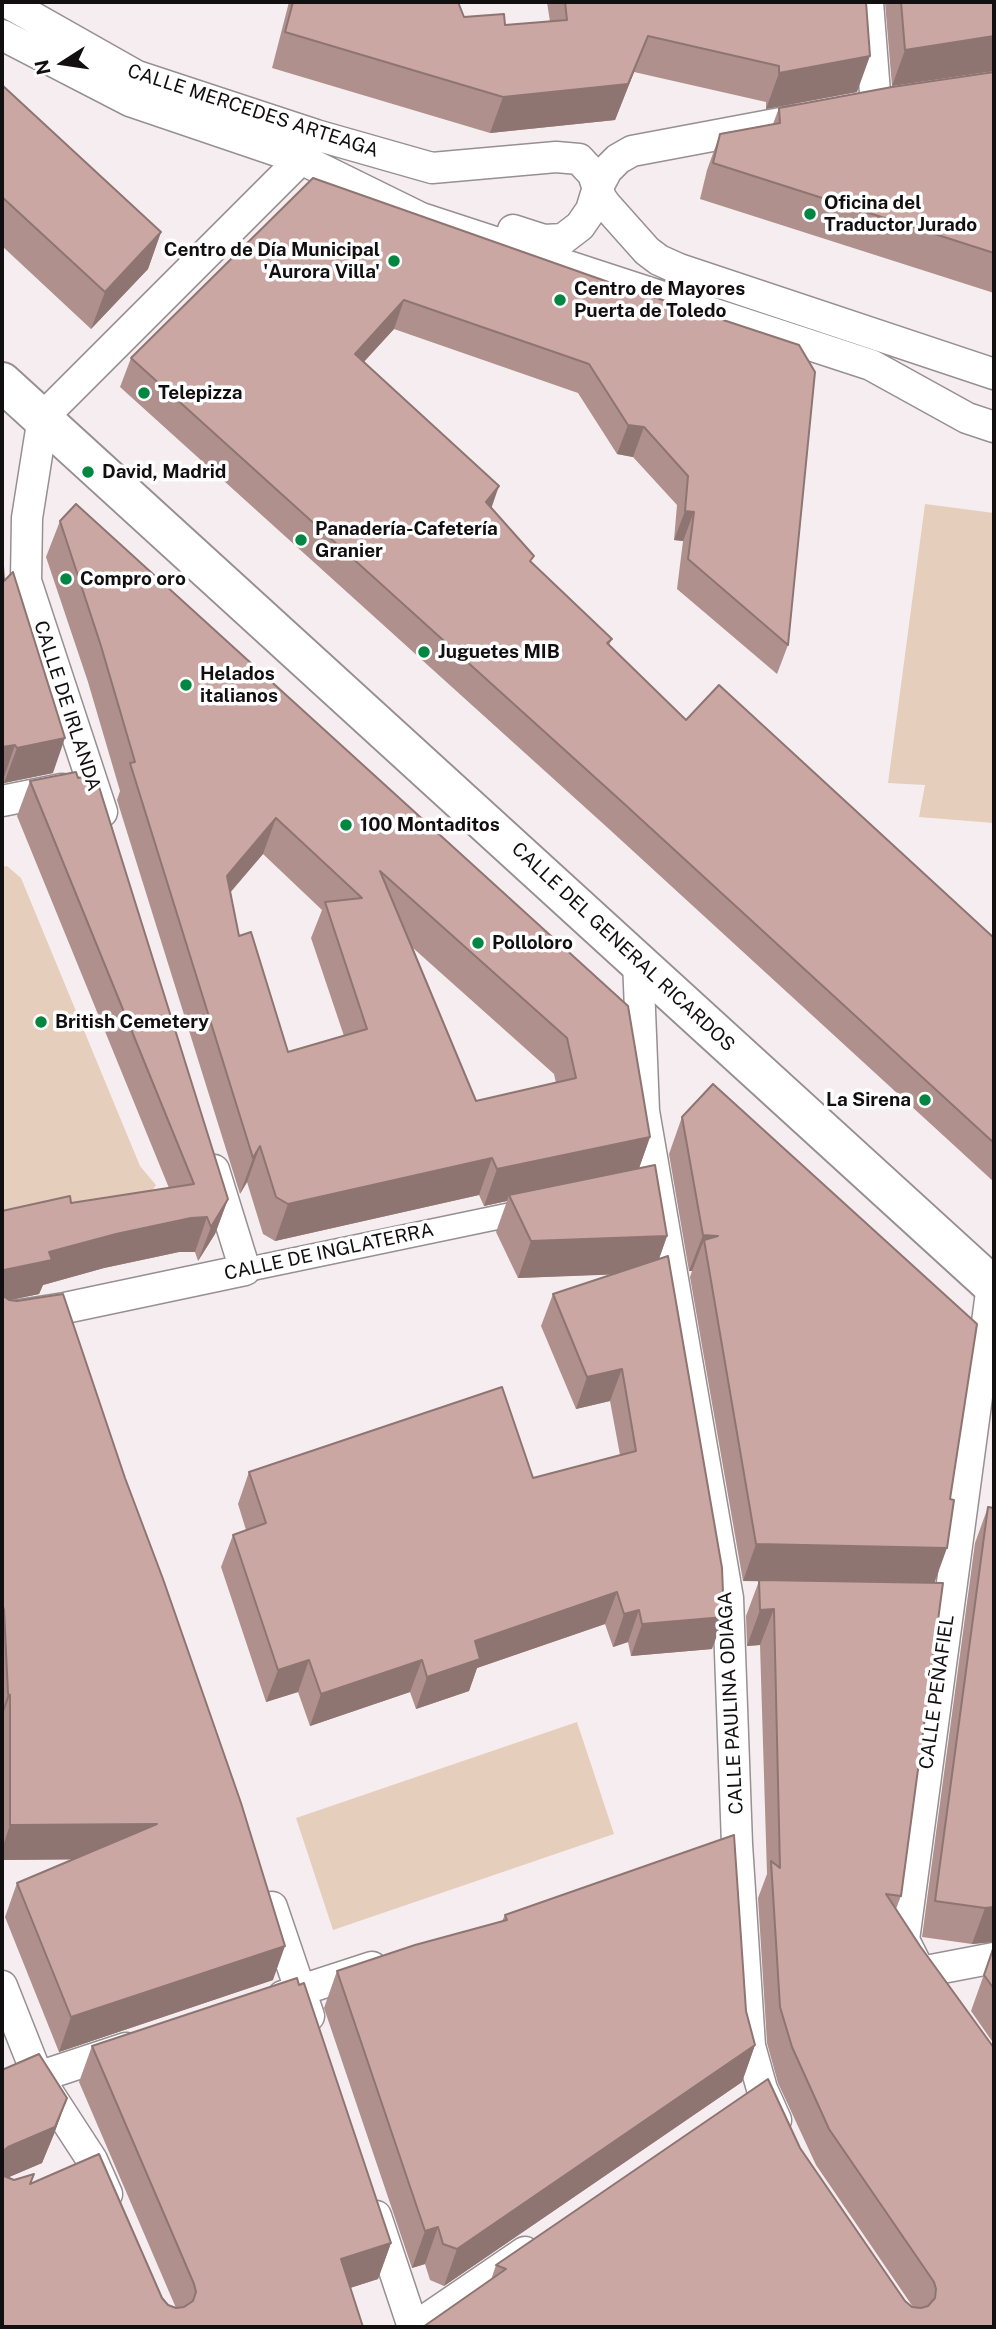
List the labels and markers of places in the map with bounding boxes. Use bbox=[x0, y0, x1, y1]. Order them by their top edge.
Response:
place label: Oficina del Traductor Jurado bbox=[824, 192, 977, 236]
marker: Oficina del Traductor Jurado bbox=[802, 206, 818, 222]
place label: Centro de Día Municipal 'Aurora Villa' bbox=[164, 239, 380, 283]
marker: Centro de Día Municipal 'Aurora Villa' bbox=[386, 253, 402, 269]
place label: Centro de Mayores Puerta de Toledo bbox=[574, 278, 745, 322]
marker: Centro de Mayores Puerta de Toledo bbox=[552, 292, 568, 308]
place label: Telepizza bbox=[158, 382, 243, 404]
marker: Telepizza bbox=[136, 385, 152, 401]
place label: David, Madrid bbox=[102, 461, 226, 483]
marker: David, Madrid bbox=[80, 464, 96, 480]
place label: Panadería-Cafetería Granier bbox=[315, 518, 498, 562]
marker: Panadería-Cafetería Granier bbox=[293, 532, 309, 548]
place label: Compro oro bbox=[80, 568, 186, 590]
marker: Compro oro bbox=[58, 571, 74, 587]
place label: Juguetes MIB bbox=[438, 641, 560, 663]
marker: Juguetes MIB bbox=[416, 644, 432, 660]
place label: Helados italianos bbox=[200, 663, 278, 707]
marker: Helados italianos bbox=[178, 677, 194, 693]
place label: 100 Montaditos bbox=[360, 814, 500, 836]
marker: 100 Montaditos bbox=[338, 817, 354, 833]
place label: Polloloro bbox=[492, 932, 573, 954]
marker: Polloloro bbox=[470, 935, 486, 951]
place label: British Cemetery bbox=[55, 1011, 209, 1033]
marker: British Cemetery bbox=[33, 1014, 49, 1030]
place label: La Sirena bbox=[826, 1089, 911, 1111]
marker: La Sirena bbox=[917, 1092, 933, 1108]

